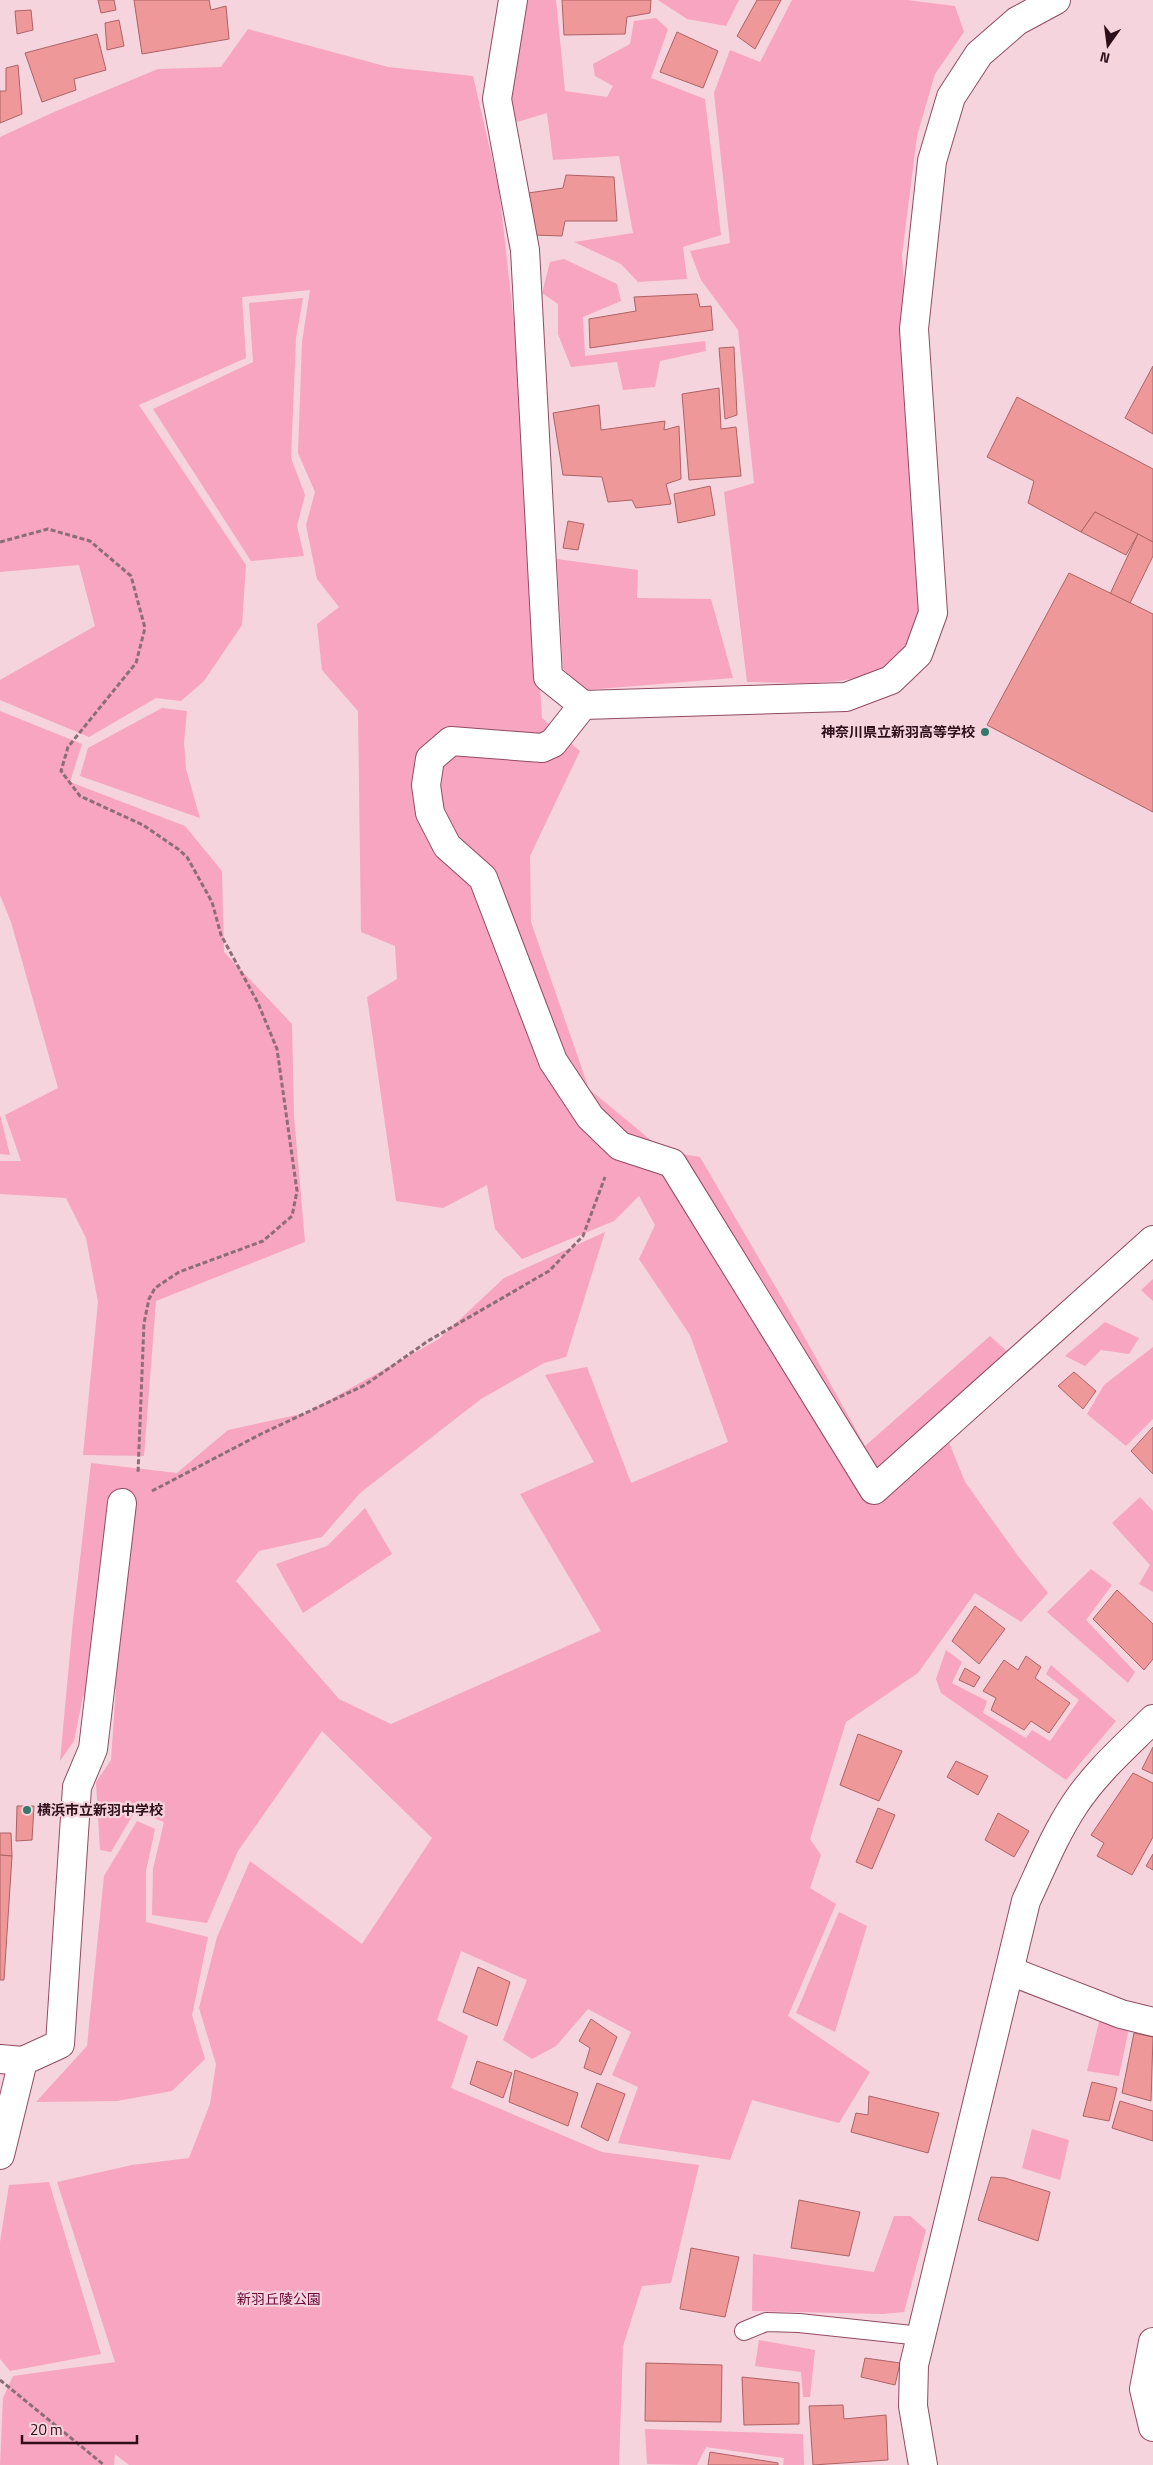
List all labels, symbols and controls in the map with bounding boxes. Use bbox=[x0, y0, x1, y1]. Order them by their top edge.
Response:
north arrow bbox=[1083, 20, 1133, 70]
text: N bbox=[1097, 47, 1112, 69]
place label: 神奈川県立新羽高等学校 bbox=[821, 721, 975, 742]
marker: 神奈川県立新羽高等学校 bbox=[979, 726, 991, 738]
place label: 横浜市立新羽中学校 bbox=[37, 1799, 163, 1820]
marker: 横浜市立新羽中学校 bbox=[21, 1804, 33, 1816]
park label: 新羽丘陵公園 bbox=[237, 2288, 321, 2309]
scale bar bbox=[22, 2412, 138, 2444]
text: 20 m bbox=[30, 2418, 63, 2441]

